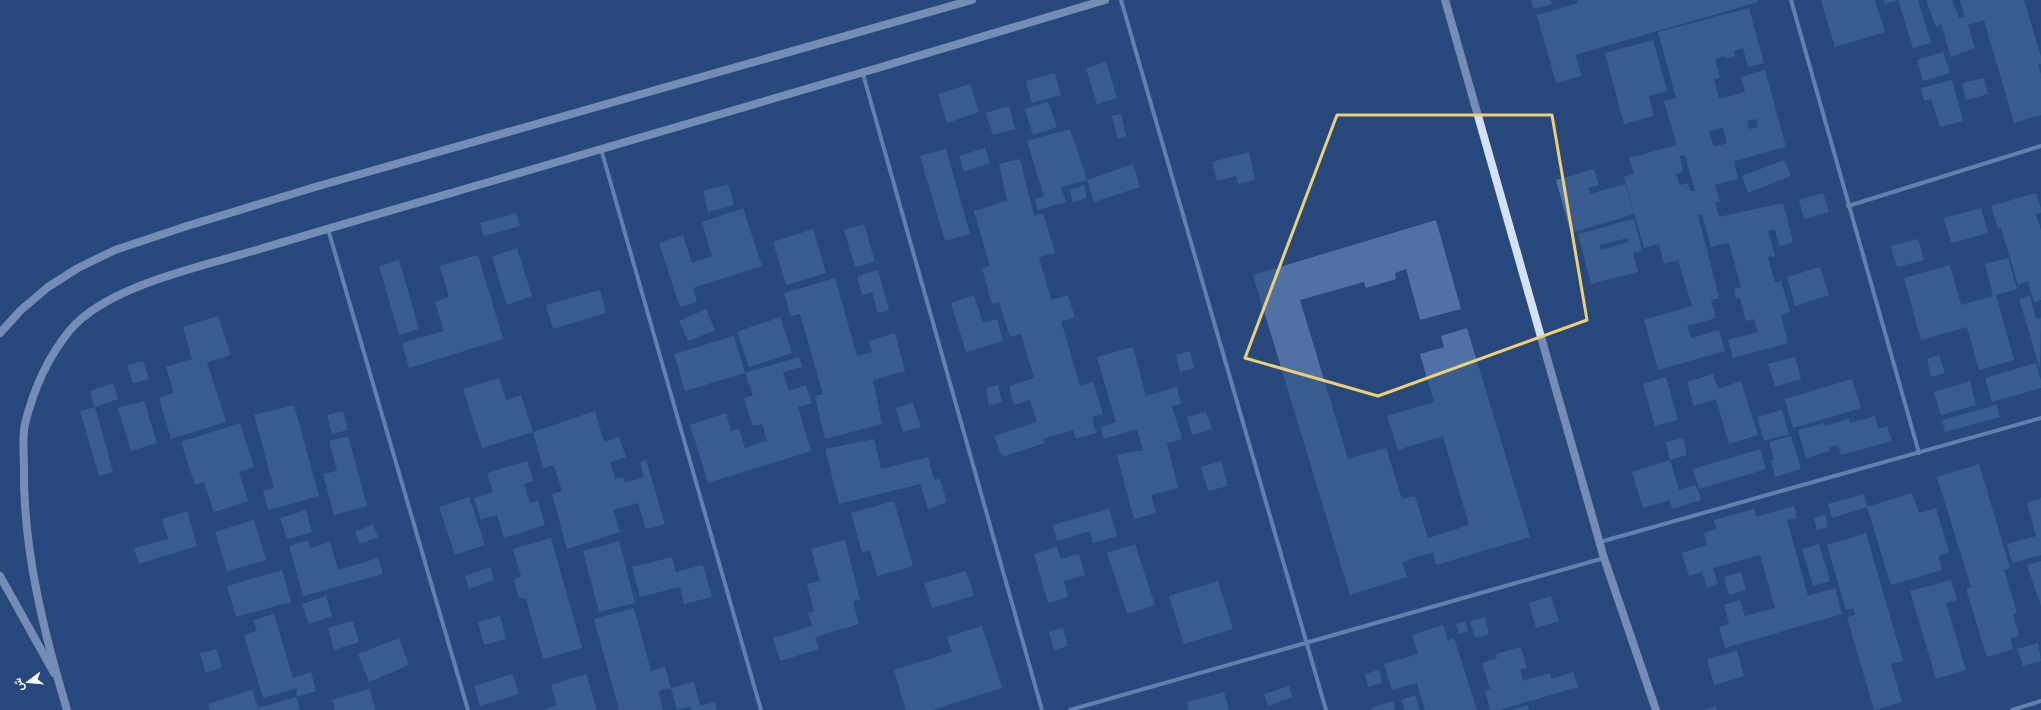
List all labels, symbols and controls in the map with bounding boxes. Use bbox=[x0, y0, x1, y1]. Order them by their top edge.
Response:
north arrow bbox=[8, 662, 48, 702]
text: ش bbox=[11, 676, 27, 693]

